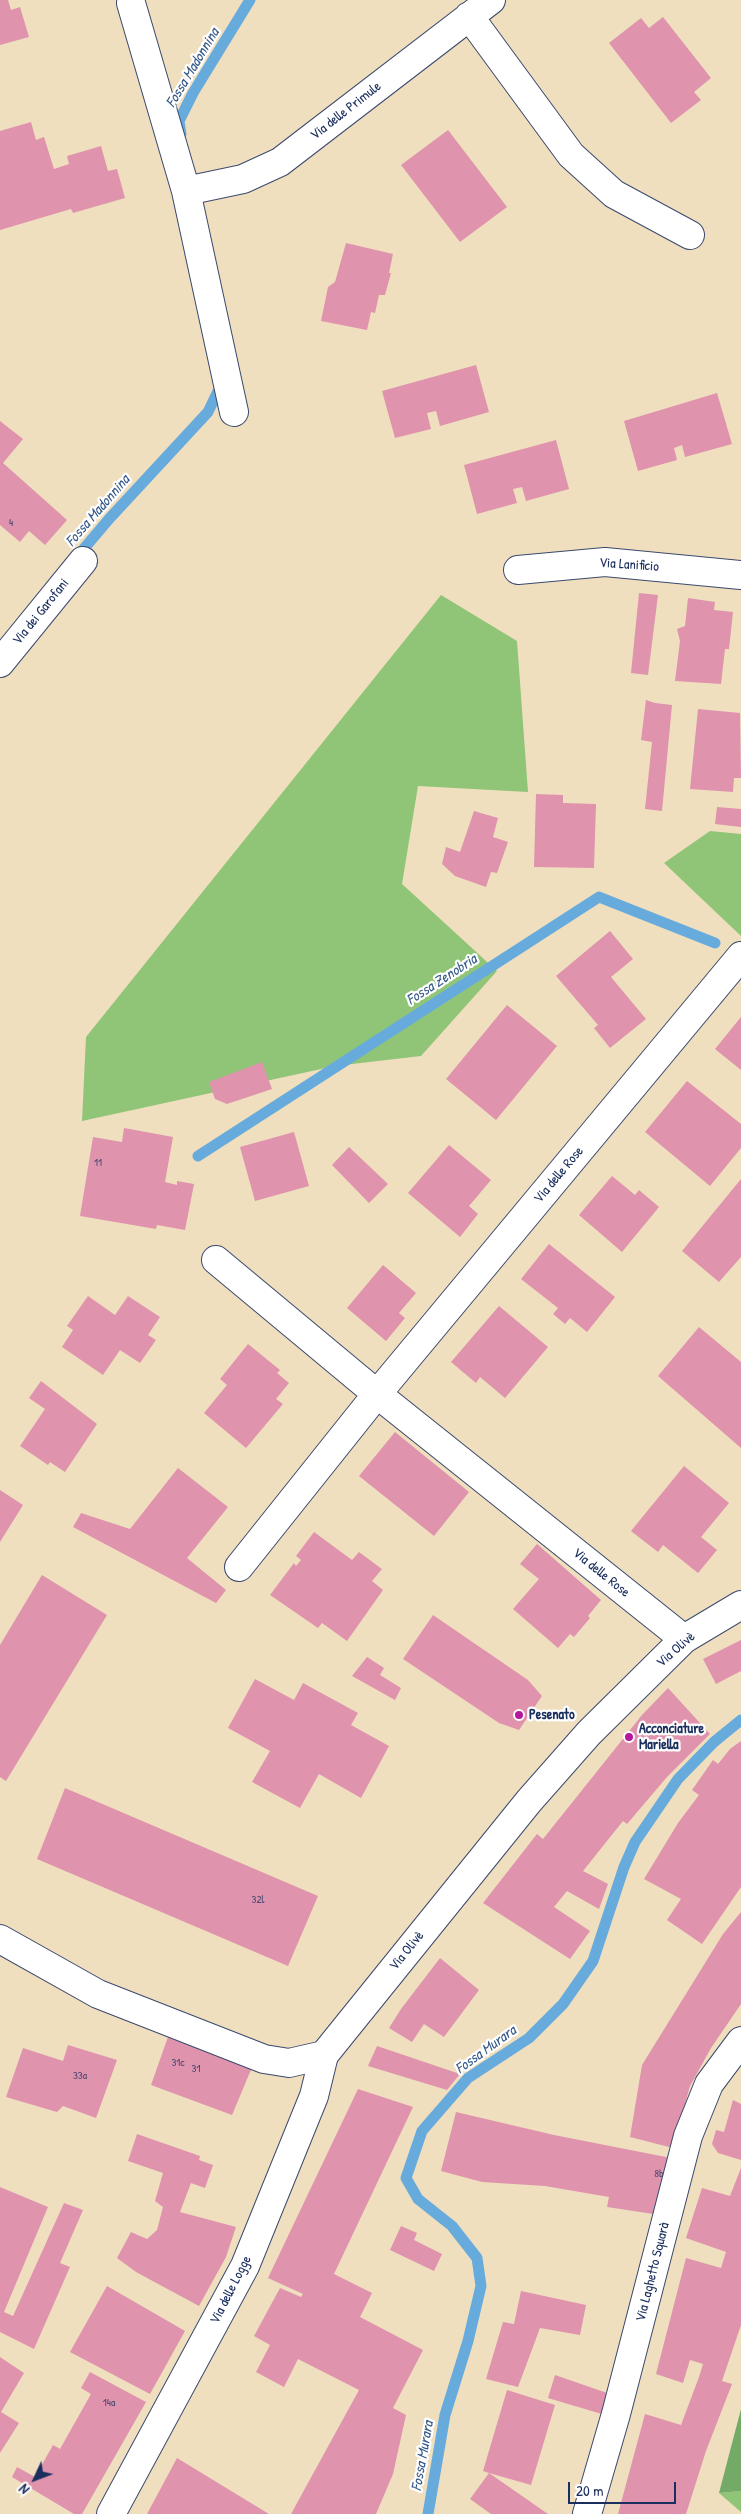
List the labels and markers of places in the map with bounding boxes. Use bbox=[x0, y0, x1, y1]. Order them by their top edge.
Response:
place label: Pesenato bbox=[529, 1707, 575, 1723]
marker: Pesenato bbox=[513, 1709, 525, 1721]
place label: Acconciature Mariella bbox=[639, 1721, 704, 1754]
marker: Acconciature Mariella bbox=[623, 1731, 635, 1743]

